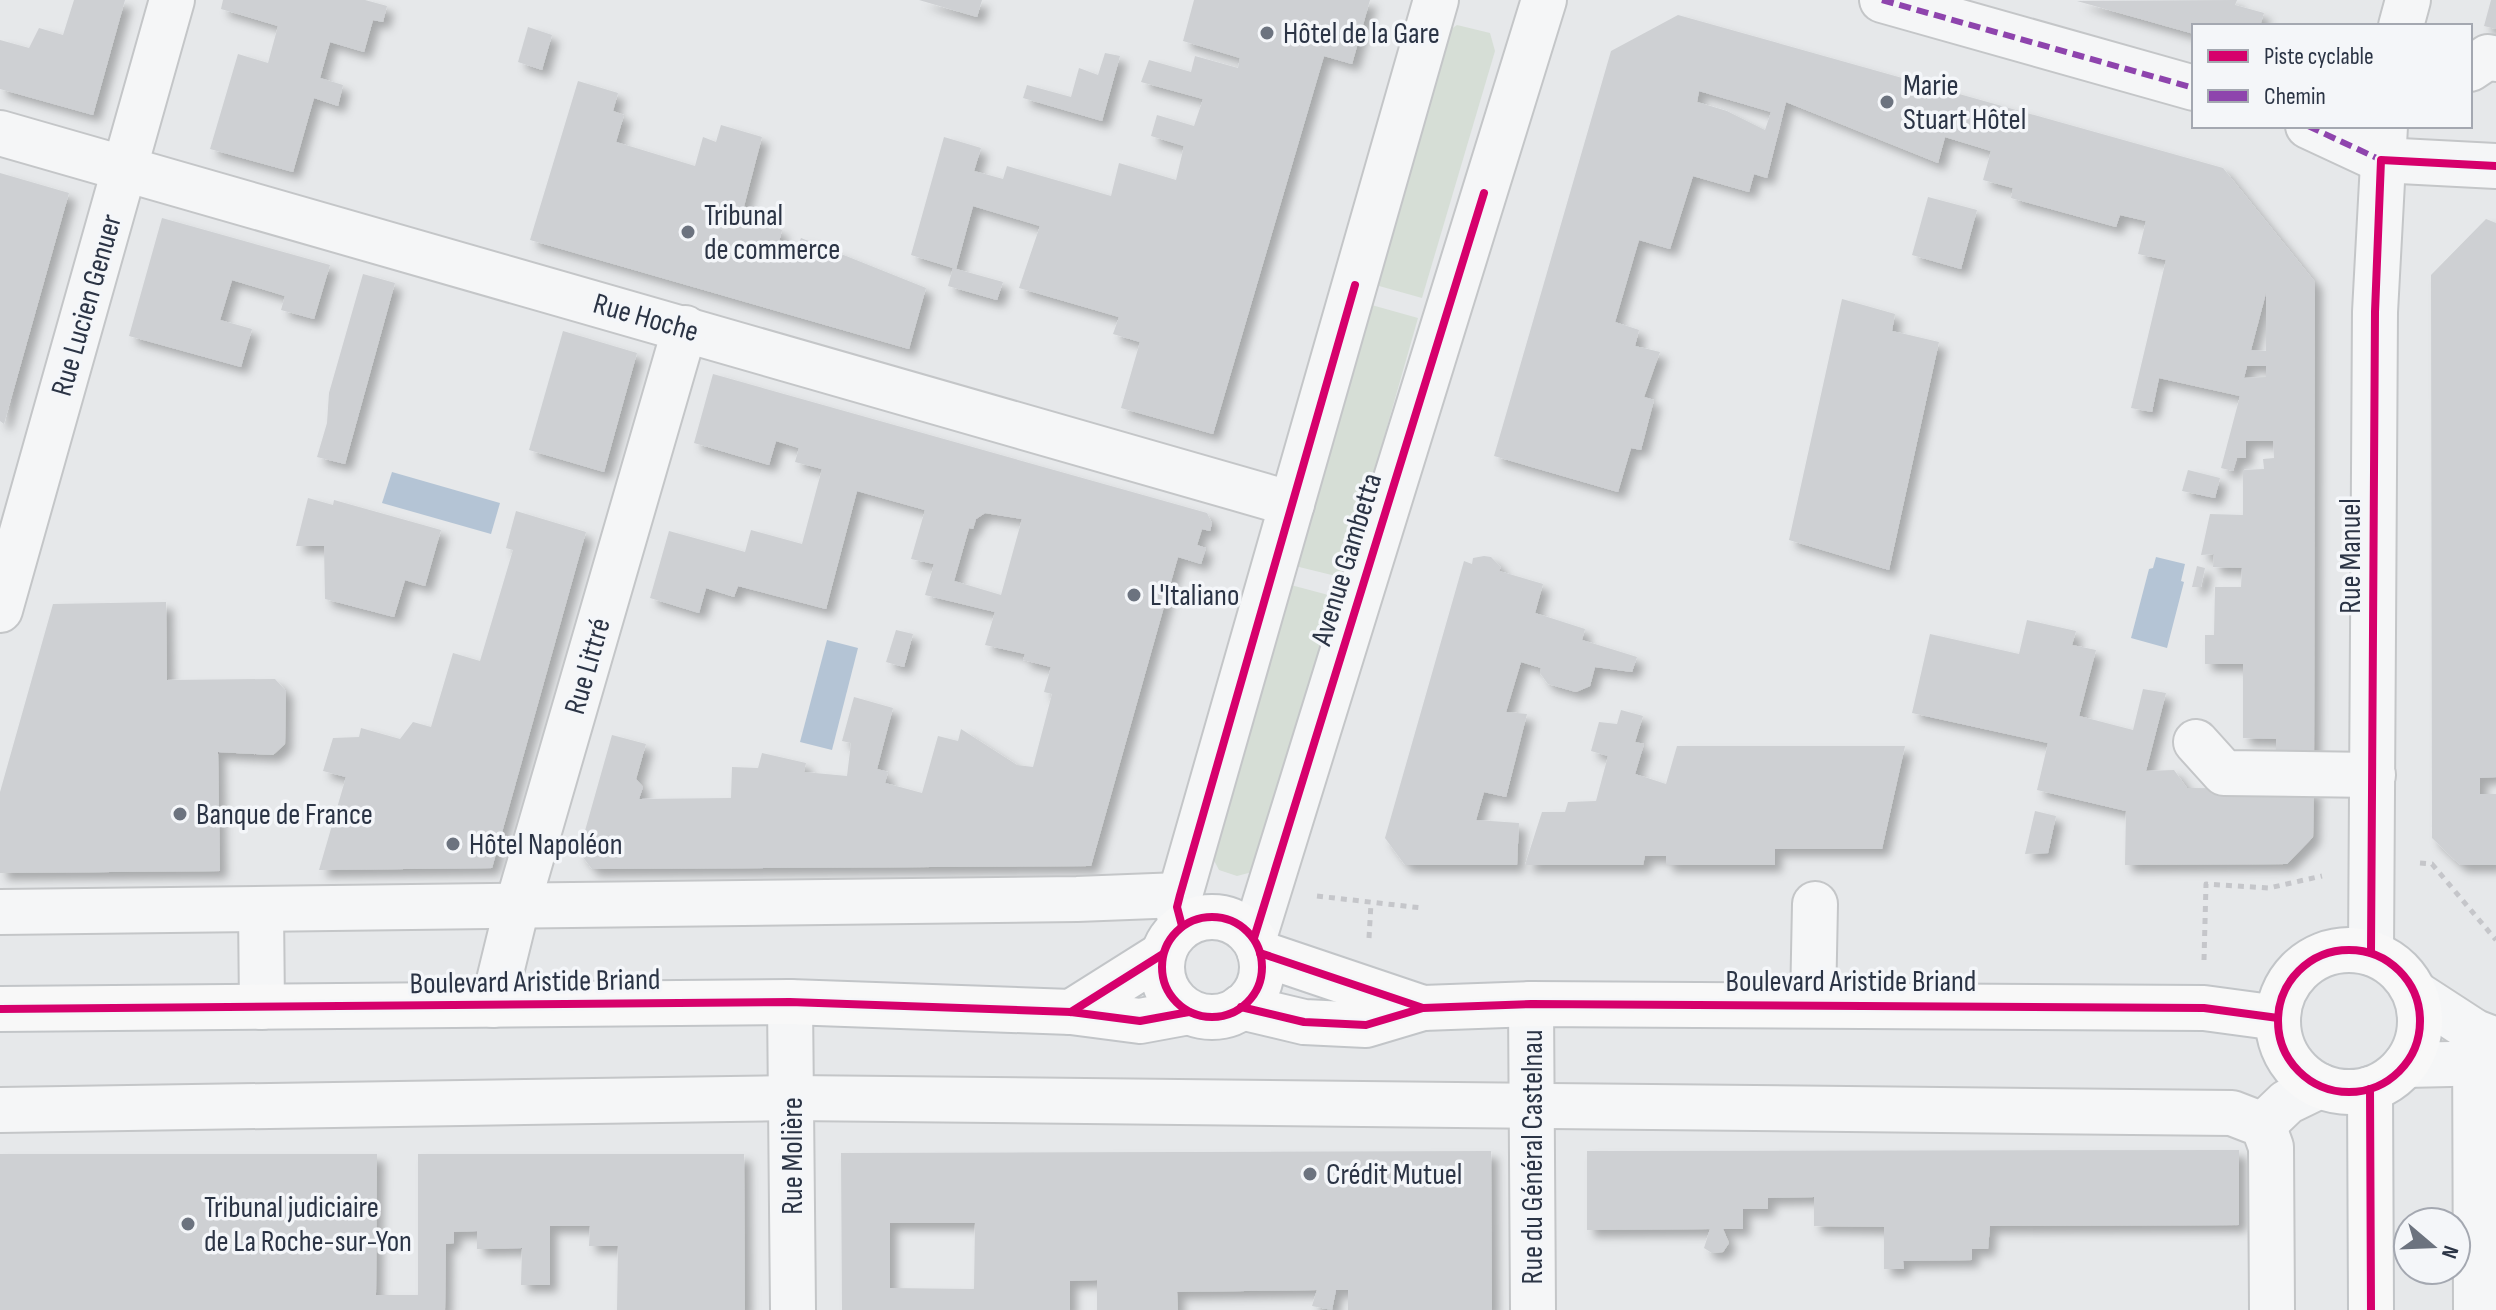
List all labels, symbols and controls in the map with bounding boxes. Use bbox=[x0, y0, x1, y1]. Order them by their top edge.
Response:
place label: Hôtel de la Gare bbox=[1283, 16, 1440, 52]
marker: Hôtel de la Gare bbox=[1258, 24, 1276, 42]
legend bbox=[2192, 24, 2472, 128]
text: Piste cyclable bbox=[2264, 42, 2374, 71]
place label: Marie Stuart Hôtel bbox=[1903, 68, 2026, 138]
text: Chemin bbox=[2264, 82, 2326, 111]
marker: Marie Stuart Hôtel bbox=[1878, 93, 1896, 111]
place label: Tribunal de commerce bbox=[704, 198, 840, 268]
street label: Rue Lucien Genuer bbox=[44, 210, 130, 400]
marker: Tribunal de commerce bbox=[679, 223, 697, 241]
street label: Rue Hoche bbox=[589, 286, 703, 350]
street label: Avenue Gambetta bbox=[1303, 469, 1390, 651]
street label: Rue Manuel bbox=[2333, 498, 2369, 614]
place label: L'Italiano bbox=[1150, 578, 1239, 614]
marker: L'Italiano bbox=[1125, 586, 1143, 604]
street label: Rue Littré bbox=[557, 614, 619, 719]
place label: Banque de France bbox=[196, 797, 373, 833]
marker: Banque de France bbox=[171, 805, 189, 823]
place label: Hôtel Napoléon bbox=[469, 827, 623, 863]
marker: Hôtel Napoléon bbox=[444, 835, 462, 853]
street label: Boulevard Aristide Briand bbox=[409, 962, 661, 1002]
street label: Boulevard Aristide Briand bbox=[1726, 964, 1976, 1000]
street label: Rue du Général Castelnau bbox=[1515, 1030, 1551, 1284]
street label: Rue Molière bbox=[775, 1097, 811, 1215]
place label: Crédit Mutuel bbox=[1326, 1157, 1462, 1193]
marker: Crédit Mutuel bbox=[1301, 1165, 1319, 1183]
place label: Tribunal judiciaire de La Roche-sur-Yon bbox=[204, 1190, 412, 1260]
north arrow bbox=[2392, 1206, 2472, 1286]
marker: Tribunal judiciaire de La Roche-sur-Yon bbox=[179, 1215, 197, 1233]
text: N bbox=[2435, 1242, 2464, 1262]

